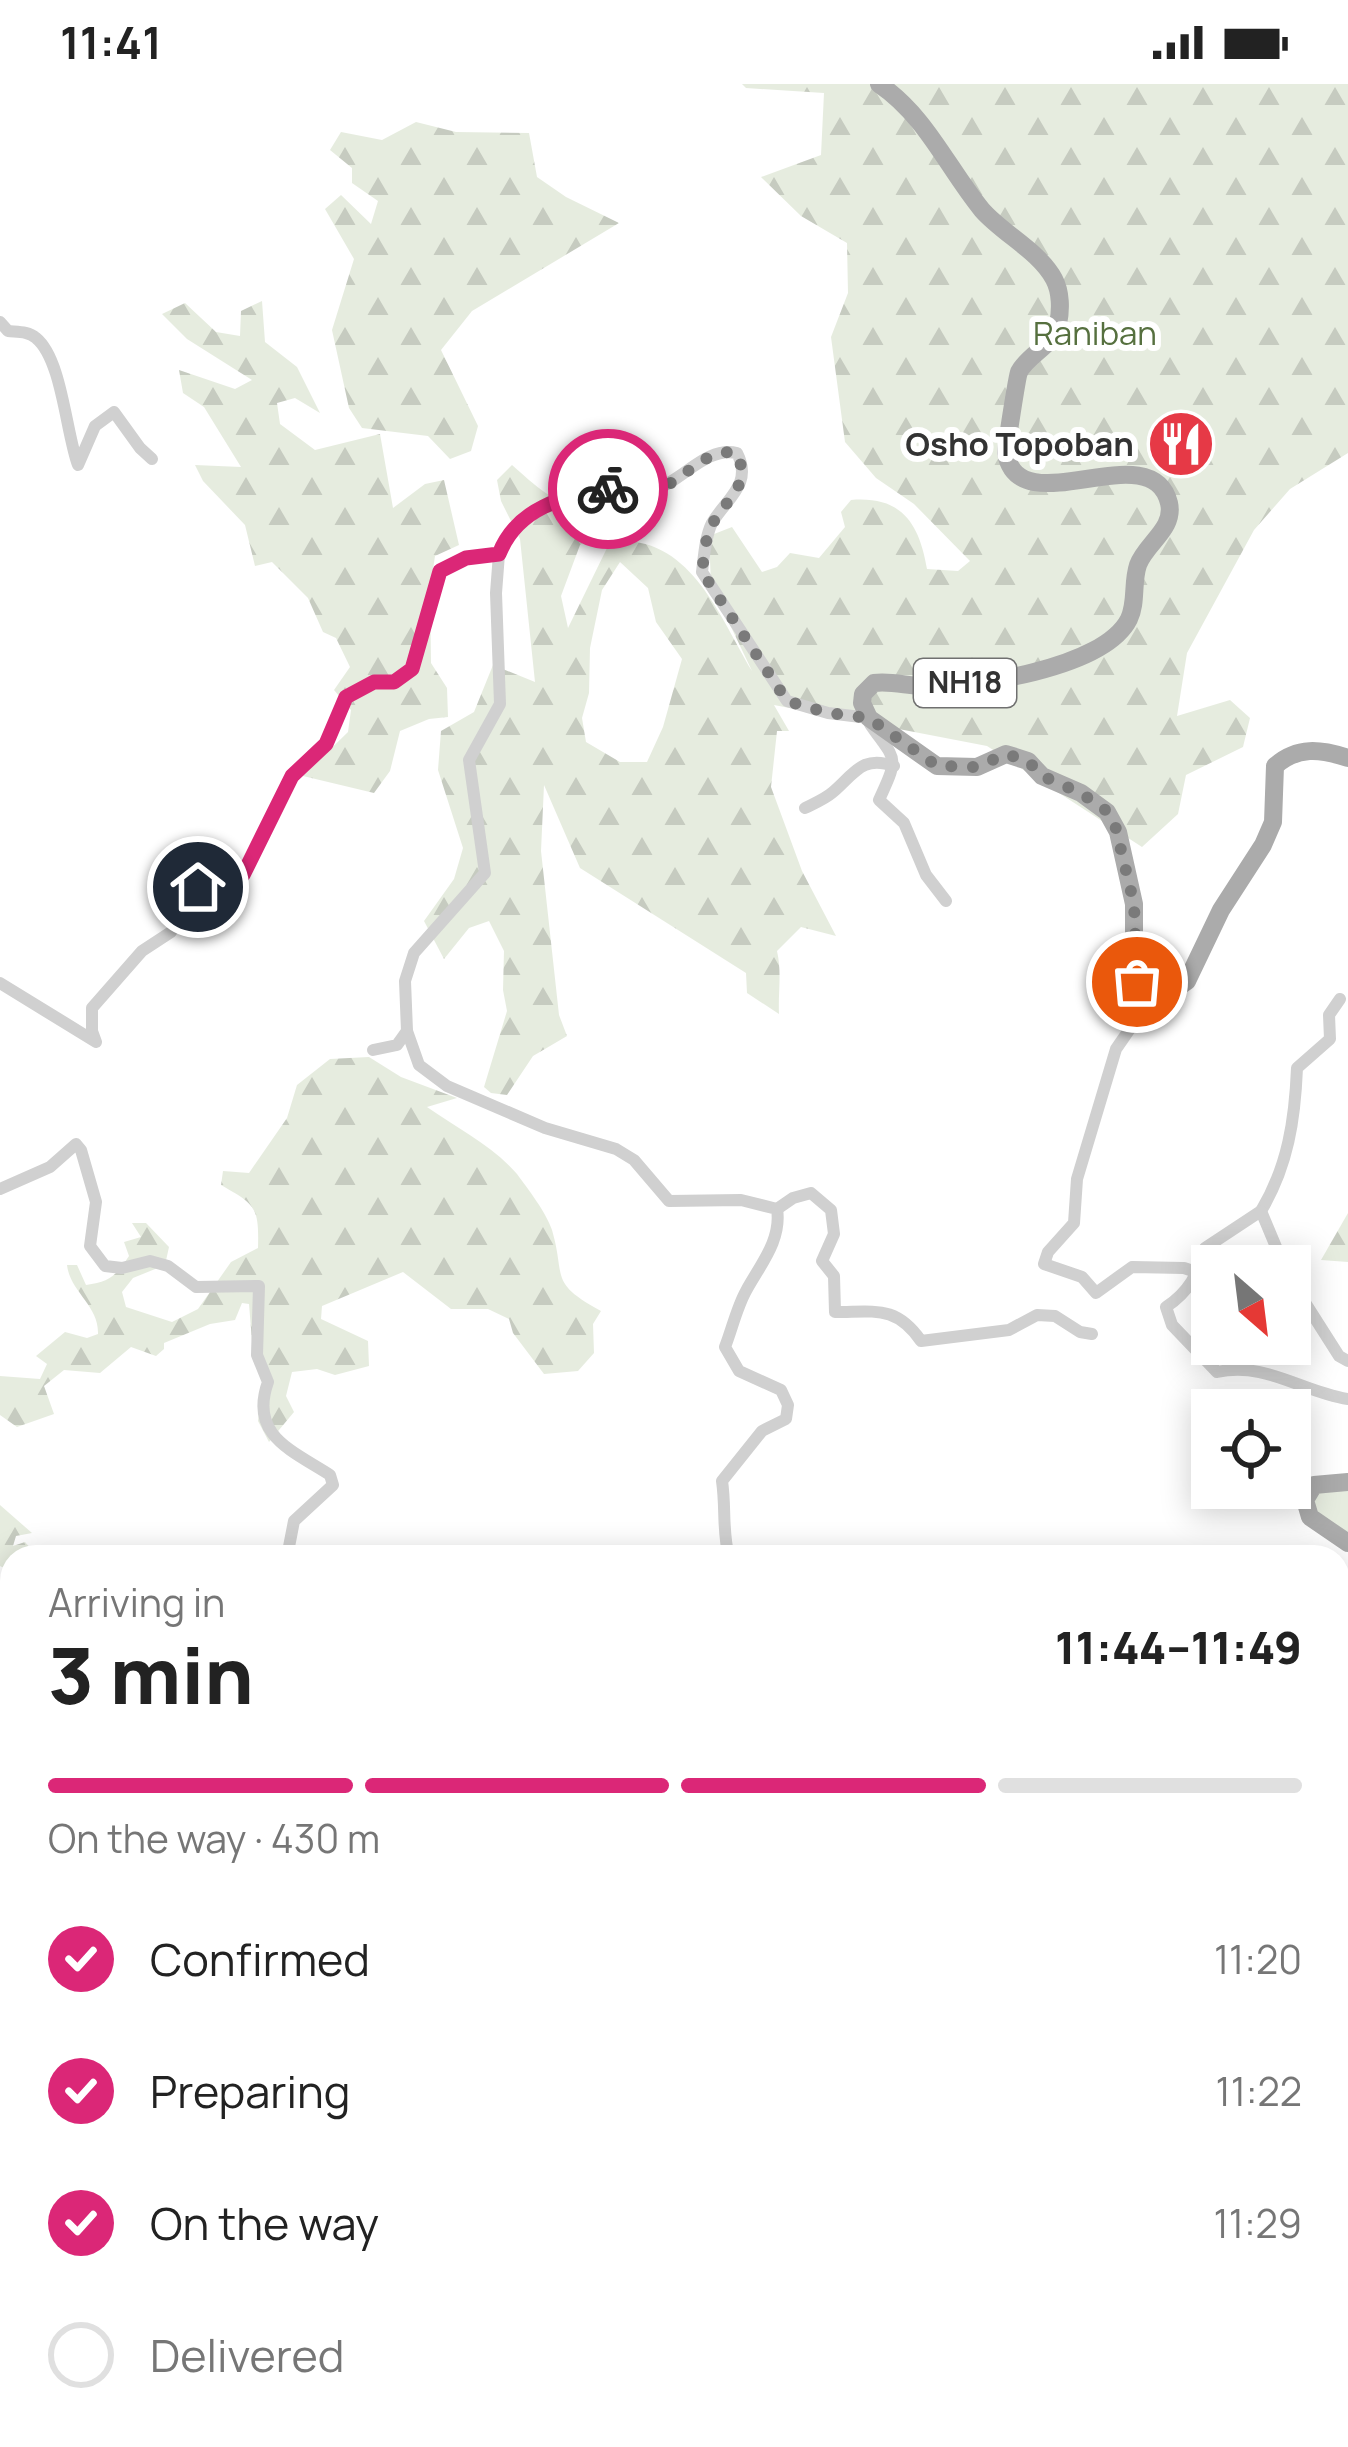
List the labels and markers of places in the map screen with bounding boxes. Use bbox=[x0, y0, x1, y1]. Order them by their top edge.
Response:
restaurant icon: Osho Topoban bbox=[1146, 409, 1216, 479]
place label: Osho Topoban bbox=[905, 421, 1134, 466]
pin bbox=[147, 836, 249, 938]
pin bbox=[1086, 931, 1188, 1033]

